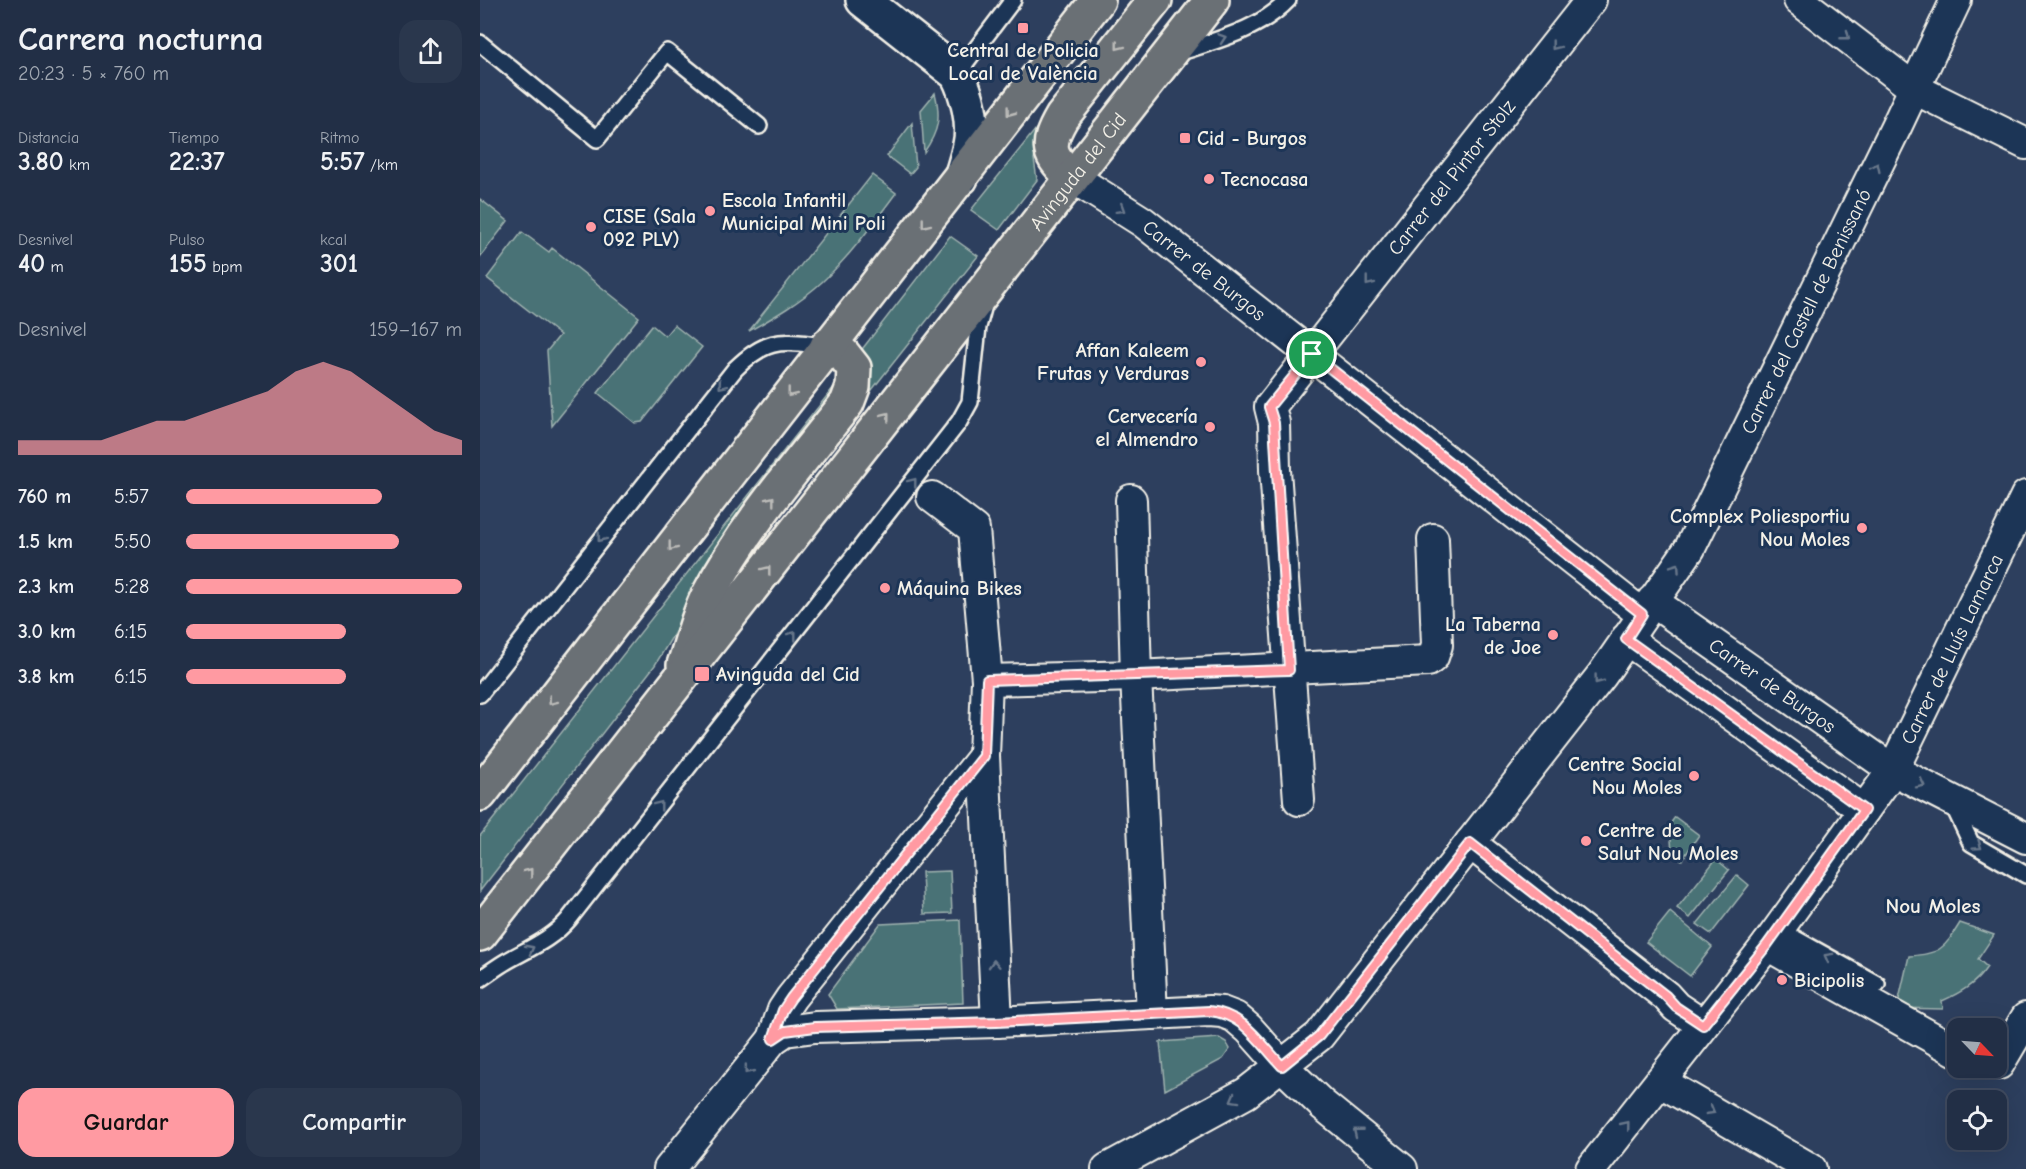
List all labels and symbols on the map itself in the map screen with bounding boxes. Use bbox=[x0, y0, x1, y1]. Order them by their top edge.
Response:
marker: Central de Policia Local de València bbox=[1016, 21, 1030, 35]
one-way arrow bbox=[1839, 28, 1850, 39]
one-way arrow bbox=[1216, 32, 1227, 45]
place label: Central de Policia Local de València bbox=[947, 39, 1099, 85]
one-way arrow bbox=[1115, 39, 1126, 50]
one-way arrow bbox=[1552, 39, 1563, 50]
street label: Carrer del Pintor Stolz bbox=[1383, 95, 1520, 260]
one-way arrow bbox=[1006, 106, 1017, 117]
street label: Avinguda del Cid bbox=[1025, 108, 1131, 235]
place label: Cid - Burgos bbox=[1197, 127, 1307, 150]
marker: Cid - Burgos bbox=[1178, 131, 1192, 145]
one-way arrow bbox=[1869, 163, 1881, 174]
place label: Tecnocasa bbox=[1221, 168, 1309, 191]
marker: Tecnocasa bbox=[1202, 172, 1216, 186]
street label: Carrer del Castell de Benissanó bbox=[1736, 185, 1876, 437]
place label: Escola Infantil Municipal Mini Poli bbox=[722, 189, 886, 235]
one-way arrow bbox=[1115, 201, 1126, 212]
marker: Escola Infantil Municipal Mini Poli bbox=[703, 204, 717, 218]
place label: CISE (Sala 092 PLV) bbox=[603, 205, 696, 251]
street label: Carrer de Burgos bbox=[1138, 215, 1270, 325]
one-way arrow bbox=[921, 217, 932, 228]
marker: CISE (Sala 092 PLV) bbox=[584, 220, 598, 234]
one-way arrow bbox=[1366, 275, 1377, 286]
pin bbox=[1286, 328, 1337, 379]
place label: Affan Kaleem Frutas y Verduras bbox=[1037, 339, 1189, 385]
marker: Affan Kaleem Frutas y Verduras bbox=[1194, 355, 1208, 369]
one-way arrow bbox=[718, 378, 729, 389]
one-way arrow bbox=[788, 386, 799, 397]
place label: Cervecería el Almendro bbox=[1095, 405, 1198, 451]
one-way arrow bbox=[879, 411, 890, 422]
marker: Cervecería el Almendro bbox=[1203, 420, 1217, 434]
one-way arrow bbox=[905, 478, 916, 489]
one-way arrow bbox=[763, 495, 774, 506]
place label: Complex Poliesportiu Nou Moles bbox=[1670, 505, 1850, 551]
marker: Complex Poliesportiu Nou Moles bbox=[1855, 521, 1869, 535]
one-way arrow bbox=[598, 532, 609, 543]
one-way arrow bbox=[668, 540, 679, 551]
street label: Carrer de Lluís Lamarca bbox=[1896, 550, 2008, 748]
one-way arrow bbox=[1669, 562, 1680, 573]
one-way arrow bbox=[759, 565, 770, 576]
place label: Máquina Bikes bbox=[897, 577, 1022, 600]
marker: Máquina Bikes bbox=[878, 581, 892, 595]
place label: La Taberna de Joe bbox=[1445, 613, 1541, 659]
marker: La Taberna de Joe bbox=[1546, 628, 1560, 642]
one-way arrow bbox=[785, 631, 796, 642]
street label: Carrer de Burgos bbox=[1705, 633, 1840, 738]
place label: Avinguda del Cid bbox=[716, 663, 860, 686]
marker: Avinguda del Cid bbox=[693, 665, 711, 683]
one-way arrow bbox=[1594, 673, 1605, 684]
one-way arrow bbox=[548, 694, 559, 705]
place label: Centre Social Nou Moles bbox=[1568, 753, 1682, 799]
marker: Centre Social Nou Moles bbox=[1687, 769, 1701, 783]
one-way arrow bbox=[1915, 777, 1925, 788]
one-way arrow bbox=[652, 801, 663, 812]
place label: Centre de Salut Nou Moles bbox=[1598, 819, 1738, 865]
marker: Centre de Salut Nou Moles bbox=[1579, 834, 1593, 848]
one-way arrow bbox=[1972, 839, 1983, 850]
one-way arrow bbox=[522, 868, 533, 879]
district label: Nou Moles bbox=[1886, 894, 1981, 918]
one-way arrow bbox=[524, 945, 534, 956]
one-way arrow bbox=[1824, 953, 1834, 964]
one-way arrow bbox=[987, 959, 1000, 968]
place label: Bicipolis bbox=[1794, 969, 1864, 992]
marker: Bicipolis bbox=[1775, 973, 1789, 987]
north arrow bbox=[1947, 1018, 2007, 1078]
one-way arrow bbox=[744, 1064, 755, 1075]
one-way arrow bbox=[1230, 1092, 1240, 1103]
one-way arrow bbox=[1705, 1104, 1715, 1116]
one-way arrow bbox=[1618, 1121, 1629, 1132]
one-way arrow bbox=[1352, 1129, 1363, 1140]

